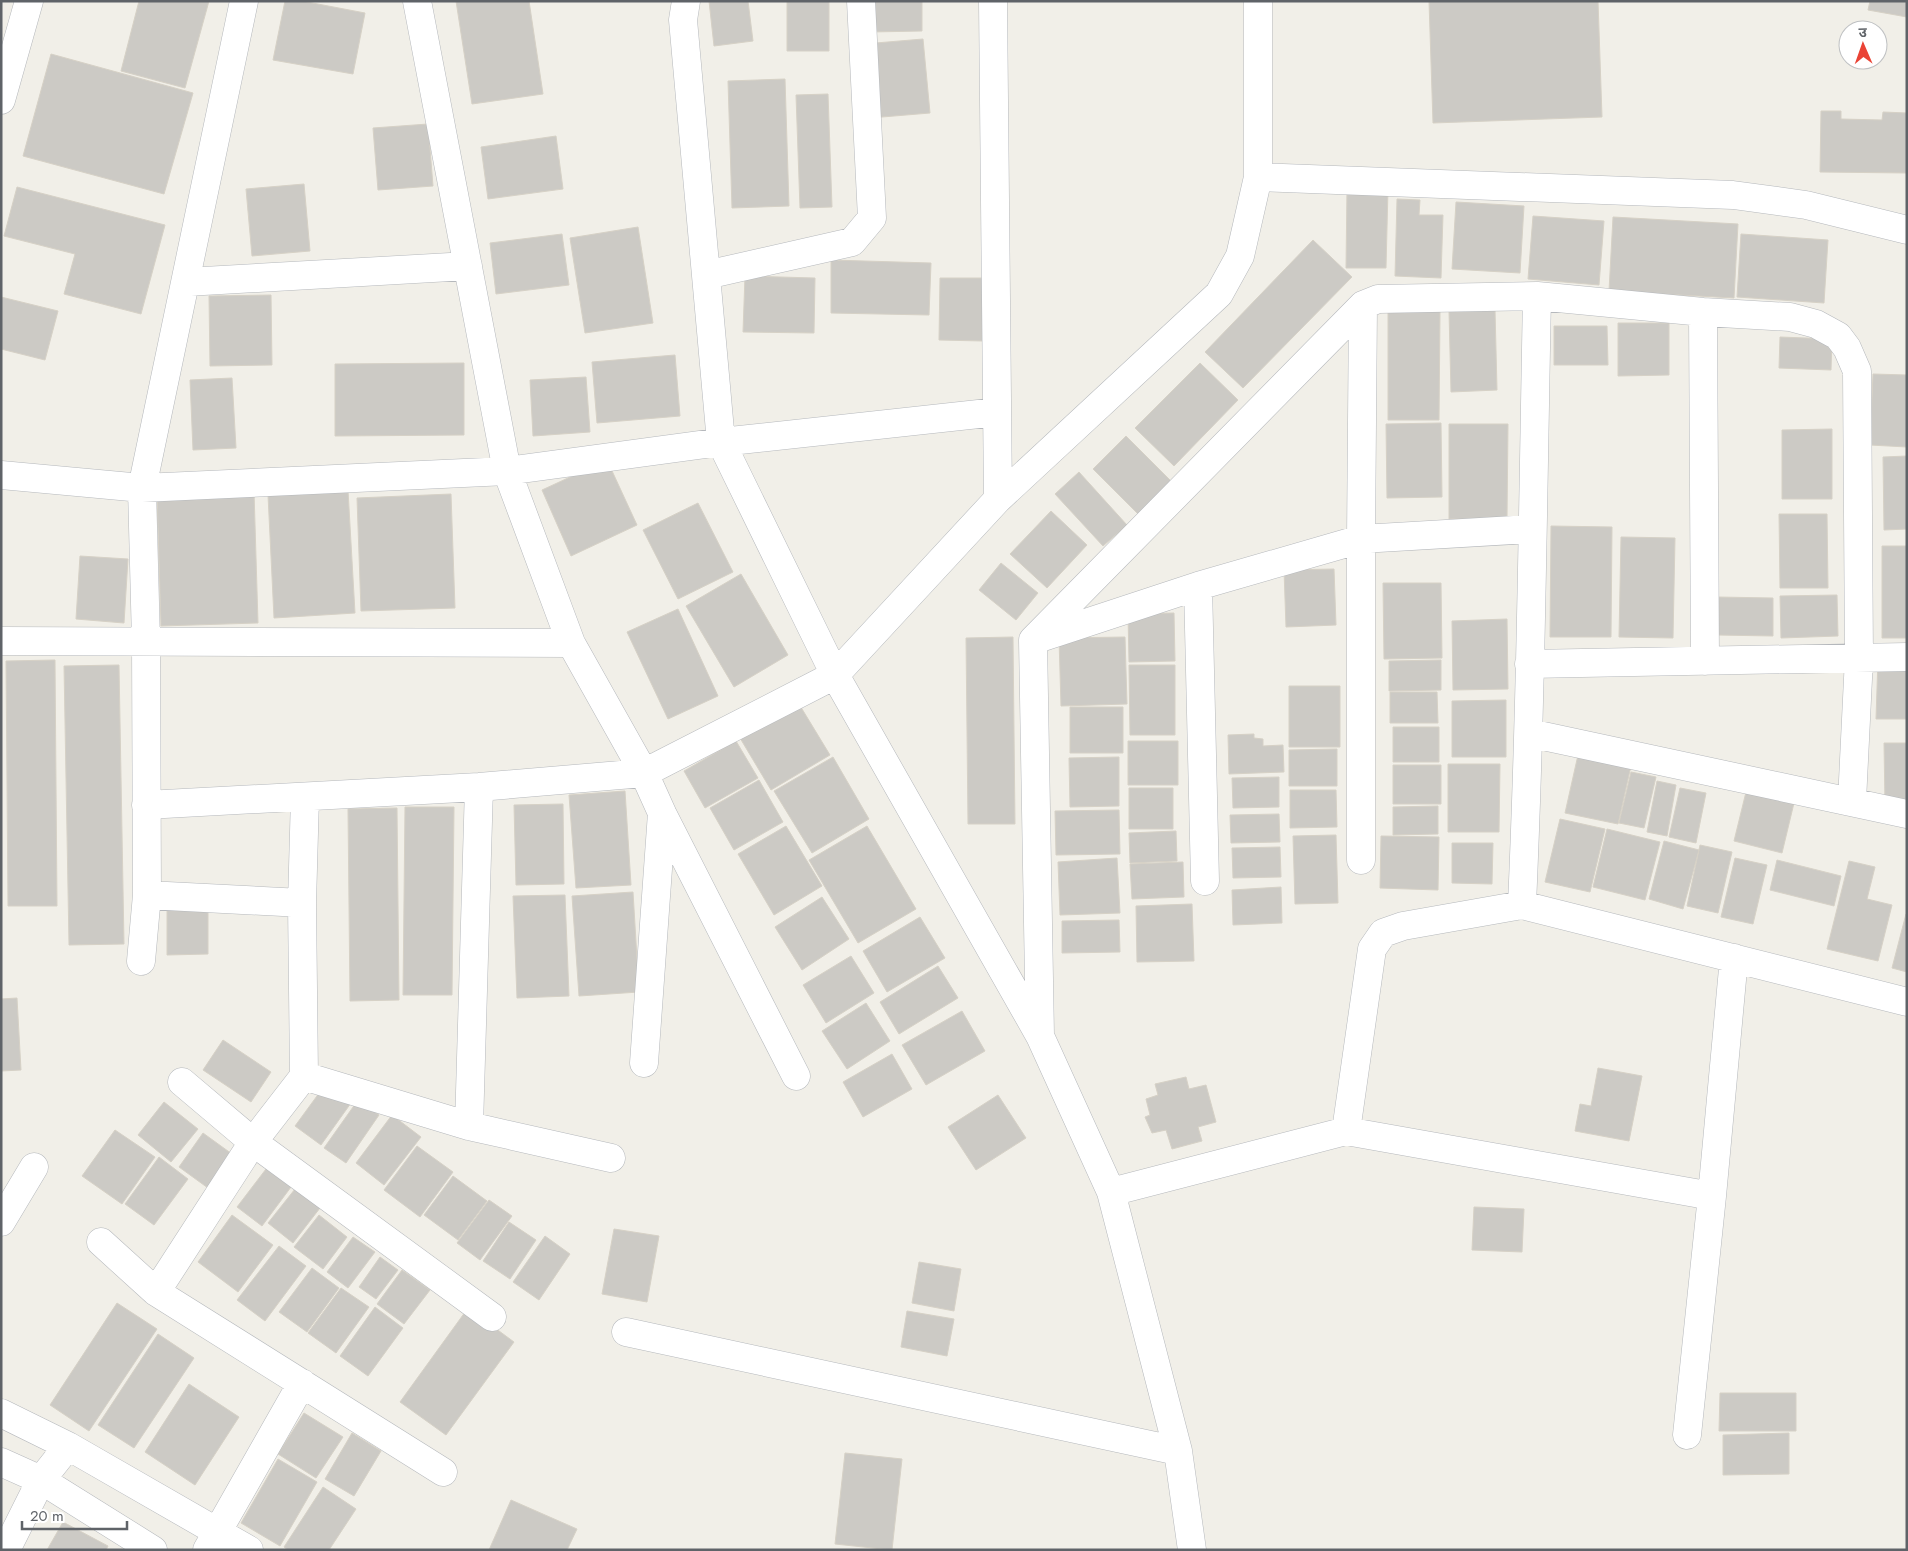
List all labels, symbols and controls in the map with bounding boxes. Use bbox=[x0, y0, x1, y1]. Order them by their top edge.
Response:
north arrow bbox=[1838, 20, 1888, 70]
text: उ bbox=[1858, 22, 1868, 42]
scale bar bbox=[22, 1498, 128, 1530]
text: 20 m bbox=[30, 1505, 64, 1527]

